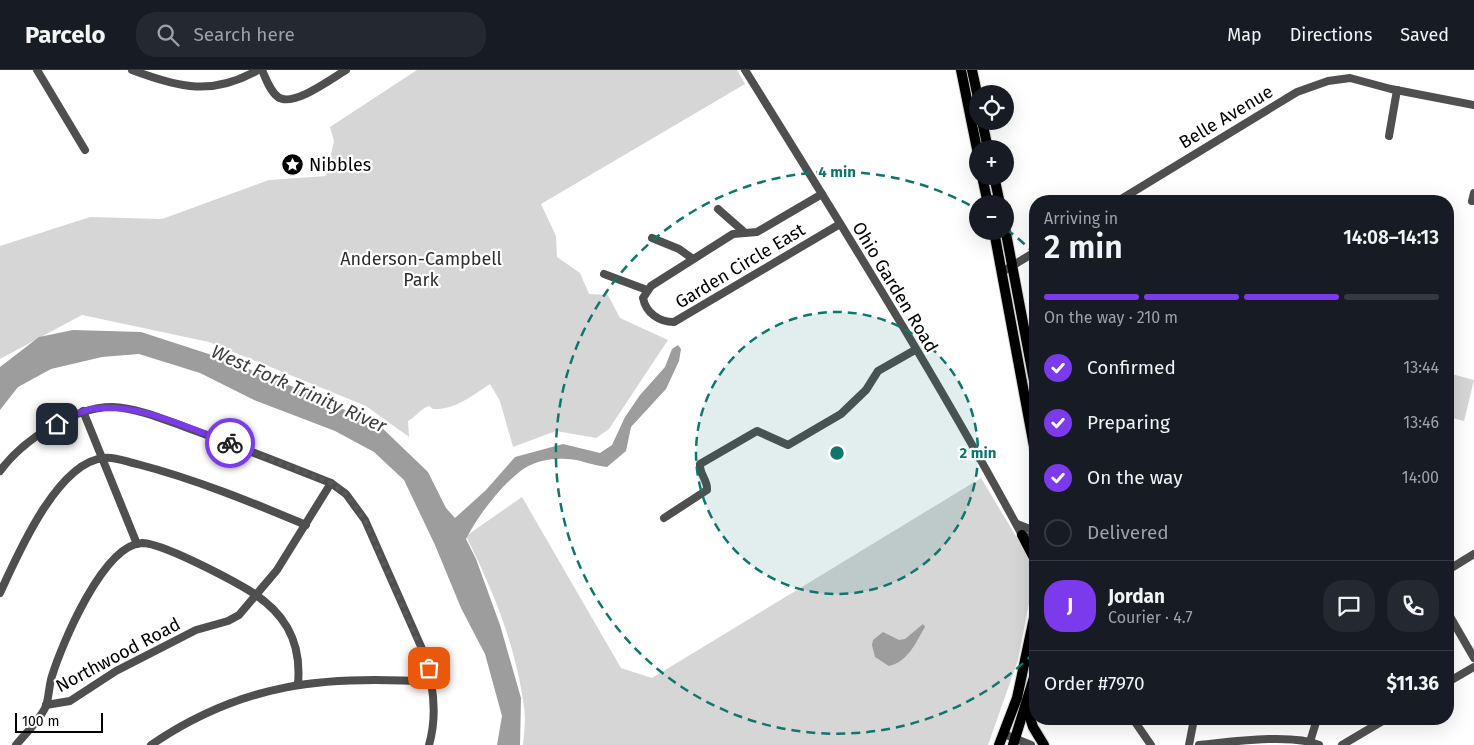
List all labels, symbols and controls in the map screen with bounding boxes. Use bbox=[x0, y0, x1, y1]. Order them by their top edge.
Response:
search box bbox=[136, 12, 486, 57]
text: Parcelo bbox=[25, 21, 106, 49]
icon: search bbox=[154, 21, 182, 49]
text: Search here bbox=[194, 23, 295, 46]
text: Map bbox=[1227, 24, 1262, 46]
text: Directions bbox=[1290, 24, 1372, 46]
text: Saved bbox=[1400, 24, 1449, 46]
street label: Belle Avenue bbox=[1175, 80, 1277, 154]
map controls bbox=[969, 85, 1014, 240]
button: locate bbox=[969, 85, 1014, 130]
button: + bbox=[969, 140, 1014, 185]
place icon: Nibbles bbox=[281, 153, 305, 177]
place label: Nibbles bbox=[309, 154, 371, 176]
text: 4 min bbox=[818, 163, 856, 181]
button: − bbox=[969, 195, 1014, 240]
text: Arriving in bbox=[1044, 209, 1118, 228]
street label: Garden Circle East bbox=[671, 218, 809, 313]
street label: Ohio Garden Road bbox=[847, 218, 943, 356]
text: 14:08–14:13 bbox=[1343, 226, 1439, 249]
text: 2 min bbox=[1044, 228, 1123, 266]
park label: Anderson-Campbell Park bbox=[340, 248, 502, 291]
text: On the way · 210 m bbox=[1044, 308, 1178, 327]
water label: West Fork Trinity River bbox=[208, 339, 391, 438]
icon: check bbox=[1044, 354, 1072, 382]
text: Confirmed bbox=[1087, 356, 1176, 379]
text: 13:44 bbox=[1403, 358, 1439, 377]
pin bbox=[36, 403, 78, 445]
icon: check bbox=[1044, 409, 1072, 437]
icon: home bbox=[43, 410, 71, 438]
text: Preparing bbox=[1087, 411, 1170, 434]
text: 13:46 bbox=[1403, 413, 1439, 432]
courier bbox=[205, 418, 255, 468]
icon: bike bbox=[216, 429, 244, 457]
centre of rings bbox=[828, 444, 846, 462]
text: 2 min bbox=[960, 444, 996, 462]
icon: check bbox=[1044, 464, 1072, 492]
text: On the way bbox=[1087, 466, 1183, 489]
text: 14:00 bbox=[1402, 468, 1439, 487]
text: Delivered bbox=[1087, 521, 1169, 544]
button: chat bbox=[1323, 580, 1375, 632]
button: phone bbox=[1387, 580, 1439, 632]
text: Jordan bbox=[1108, 585, 1165, 608]
text: J bbox=[1067, 594, 1073, 617]
text: Courier · 4.7 bbox=[1108, 608, 1193, 627]
street label: Northwood Road bbox=[52, 613, 184, 697]
pin bbox=[408, 647, 450, 689]
icon: bag bbox=[415, 654, 443, 682]
text: Order #7970 bbox=[1044, 672, 1145, 695]
text: $11.36 bbox=[1387, 672, 1439, 695]
scale bar bbox=[15, 710, 102, 733]
text: 100 m bbox=[22, 713, 59, 730]

